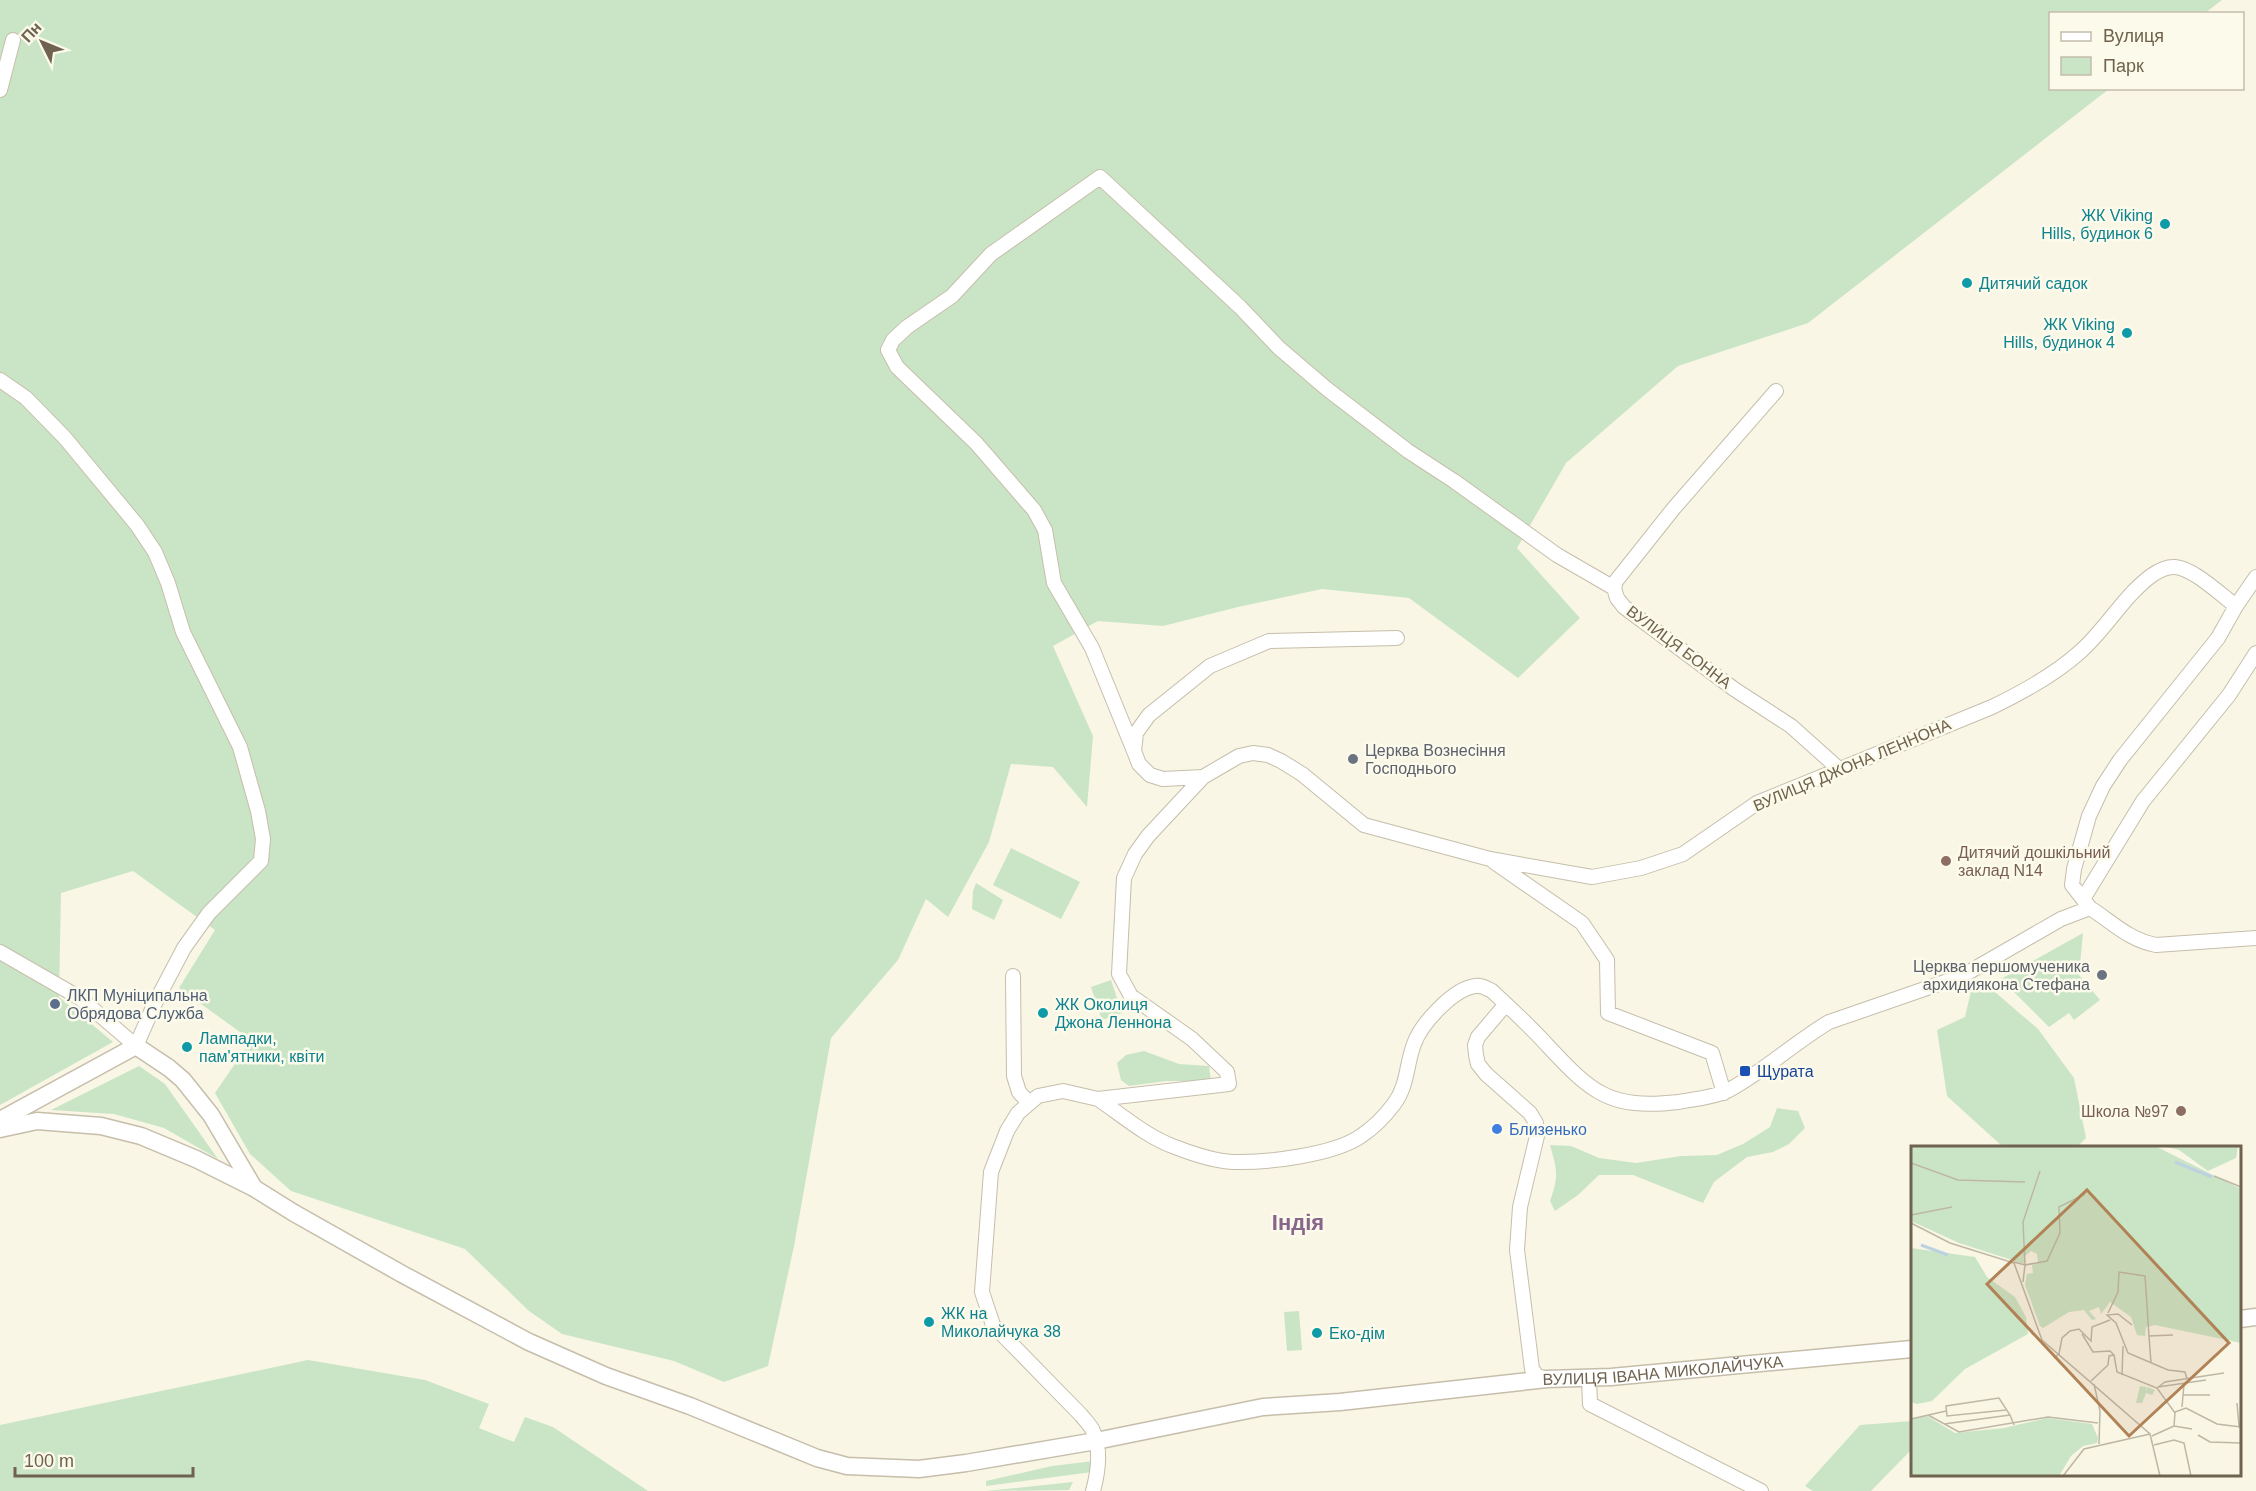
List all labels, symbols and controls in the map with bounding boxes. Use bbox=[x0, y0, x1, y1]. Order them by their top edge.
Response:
north arrow bbox=[12, 12, 72, 72]
legend bbox=[2049, 12, 2244, 90]
text: Пн bbox=[18, 19, 45, 46]
text: Вулиця bbox=[2103, 26, 2164, 46]
text: Парк bbox=[2103, 56, 2144, 76]
place label: ЖК Viking Hills, будинок 6 bbox=[2041, 207, 2153, 242]
marker: ЖК Viking Hills, будинок 6 bbox=[2158, 217, 2172, 231]
place label: Дитячий садок bbox=[1979, 275, 2089, 292]
marker: Дитячий садок bbox=[1960, 276, 1974, 290]
place label: ЖК Viking Hills, будинок 4 bbox=[2003, 316, 2115, 351]
marker: ЖК Viking Hills, будинок 4 bbox=[2120, 326, 2134, 340]
street label: ВУЛИЦЯ БОННА bbox=[1624, 602, 1735, 692]
street label: ВУЛИЦЯ ДЖОНА ЛЕННОНА bbox=[1751, 715, 1954, 814]
place label: Церква Вознесіння Господнього bbox=[1365, 742, 1506, 777]
marker: Церква Вознесіння Господнього bbox=[1346, 752, 1360, 766]
place label: Дитячий дошкільний заклад N14 bbox=[1958, 844, 2110, 879]
marker: Дитячий дошкільний заклад N14 bbox=[1939, 854, 1953, 868]
place label: Церква першомученика архидиякона Стефана bbox=[1913, 958, 2090, 993]
marker: Церква першомученика архидиякона Стефана bbox=[2095, 968, 2109, 982]
place label: ЛКП Муніципальна Обрядова Служба bbox=[67, 987, 208, 1022]
place label: ЖК Околиця Джона Леннона bbox=[1055, 996, 1171, 1031]
marker: ЛКП Муніципальна Обрядова Служба bbox=[48, 997, 62, 1011]
marker: ЖК Околиця Джона Леннона bbox=[1036, 1006, 1050, 1020]
place label: Лампадки, пам'ятники, квіти bbox=[199, 1030, 325, 1065]
marker: Лампадки, пам'ятники, квіти bbox=[180, 1040, 194, 1054]
place label: Щурата bbox=[1757, 1063, 1814, 1080]
marker: Щурата bbox=[1738, 1064, 1752, 1078]
place label: Школа №97 bbox=[2081, 1103, 2169, 1120]
marker: Школа №97 bbox=[2174, 1104, 2188, 1118]
place label: Близенько bbox=[1509, 1121, 1587, 1138]
marker: Близенько bbox=[1490, 1122, 1504, 1136]
inset map bbox=[1911, 1146, 2241, 1476]
district label: Індія bbox=[1272, 1210, 1324, 1235]
place label: ЖК на Миколайчука 38 bbox=[941, 1305, 1061, 1340]
marker: ЖК на Миколайчука 38 bbox=[922, 1315, 936, 1329]
place label: Еко-дім bbox=[1329, 1325, 1385, 1342]
marker: Еко-дім bbox=[1310, 1326, 1324, 1340]
street label: ВУЛИЦЯ ІВАНА МИКОЛАЙЧУКА bbox=[1542, 1352, 1784, 1388]
scale bar bbox=[15, 1440, 194, 1478]
text: 100 m bbox=[24, 1451, 74, 1471]

